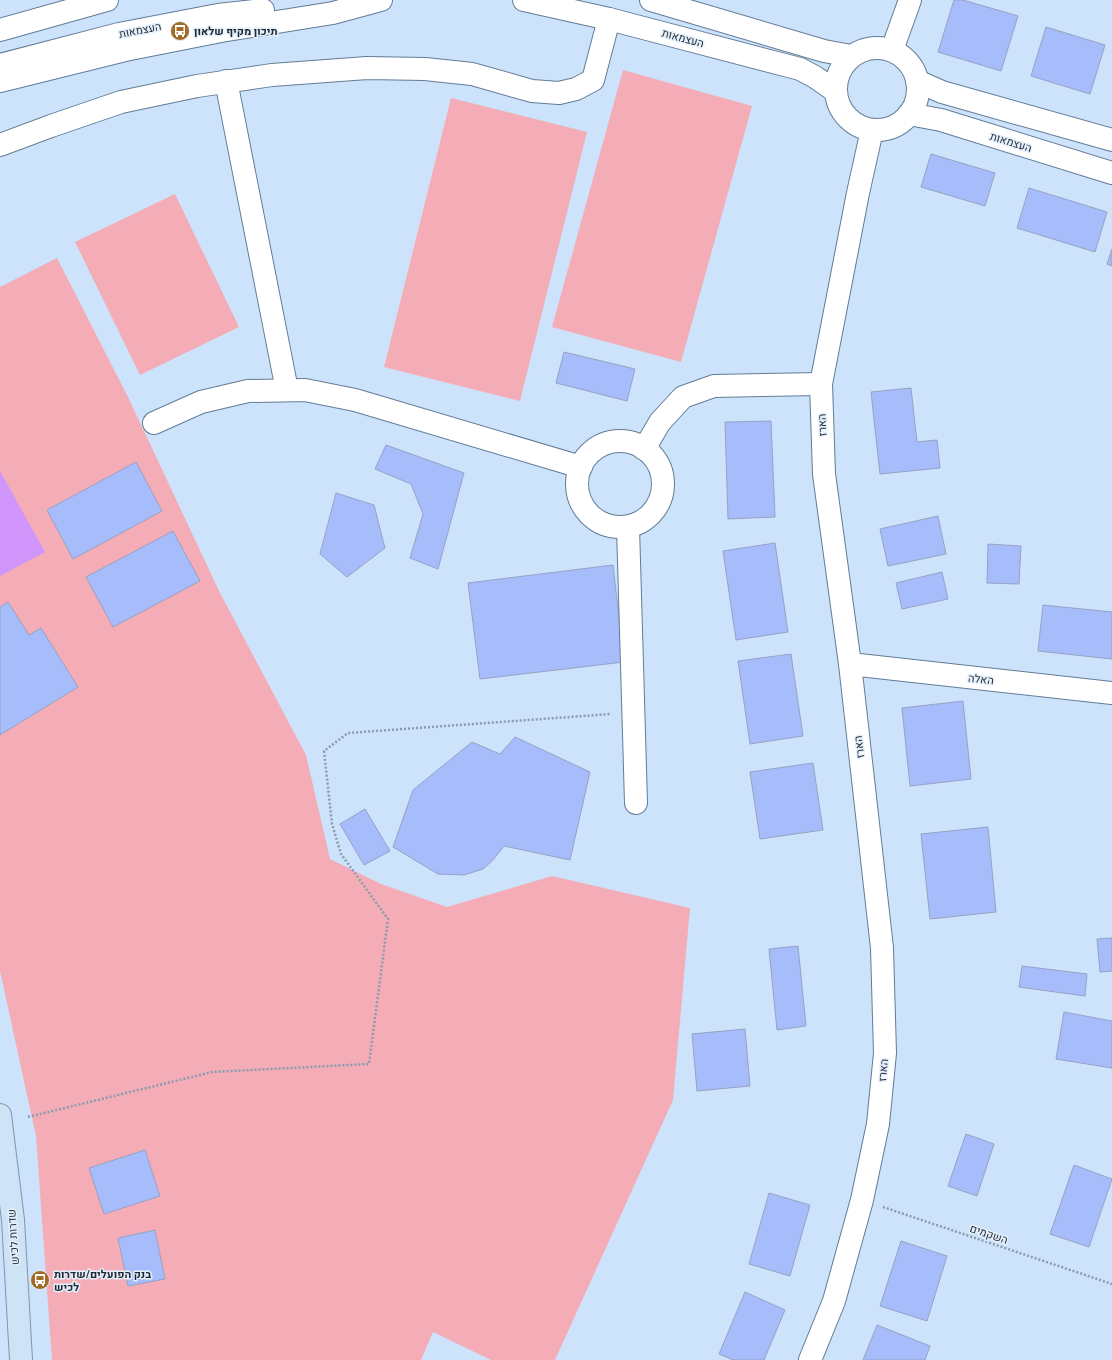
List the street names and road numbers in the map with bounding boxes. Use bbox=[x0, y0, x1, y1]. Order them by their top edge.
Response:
street label: העצמאות bbox=[118, 20, 162, 40]
street label: העצמאות bbox=[661, 27, 705, 49]
street label: העצמאות bbox=[989, 130, 1033, 154]
street label: הארז bbox=[816, 413, 828, 437]
street label: האלה bbox=[968, 672, 994, 686]
street label: הארז bbox=[852, 735, 866, 759]
street label: הארז bbox=[876, 1058, 890, 1082]
street label: שדרות לכיש bbox=[5, 1209, 21, 1265]
street label: השקמים bbox=[968, 1222, 1010, 1246]

